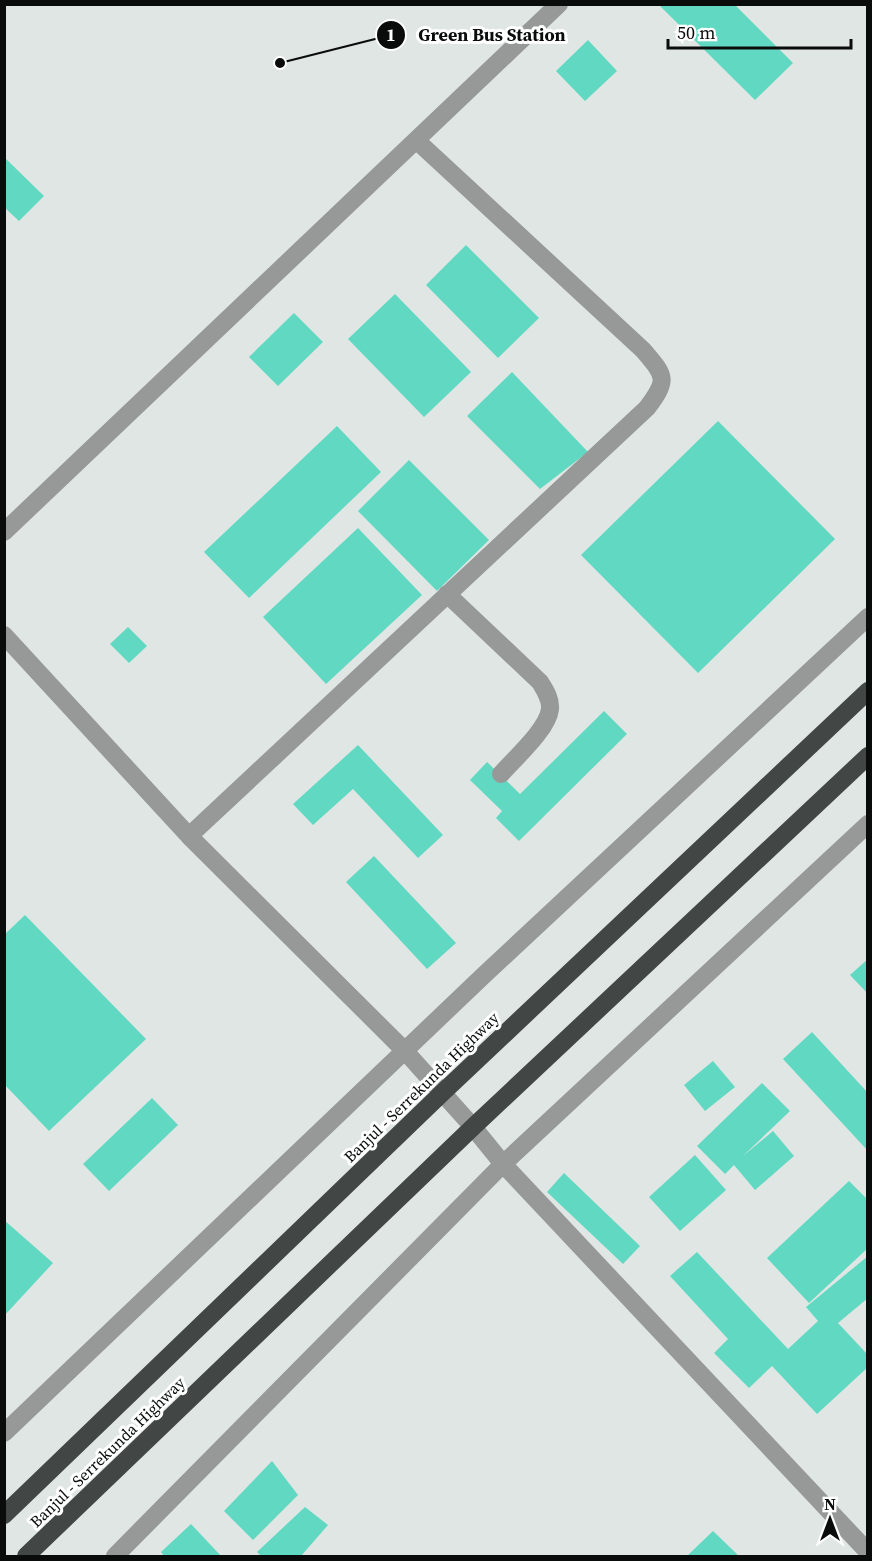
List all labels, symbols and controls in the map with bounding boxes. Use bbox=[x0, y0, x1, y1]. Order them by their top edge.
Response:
scale bar bbox=[668, 12, 851, 50]
callout: Green Bus Station bbox=[376, 17, 578, 53]
text: 50 m bbox=[677, 20, 715, 45]
text: 1 bbox=[386, 22, 396, 47]
text: Green Bus Station bbox=[418, 22, 566, 47]
street label: Banjul - Serrekunda Highway bbox=[339, 1006, 504, 1167]
street label: Banjul - Serrekunda Highway bbox=[25, 1371, 190, 1532]
north arrow bbox=[800, 1489, 860, 1549]
text: N bbox=[824, 1493, 836, 1515]

